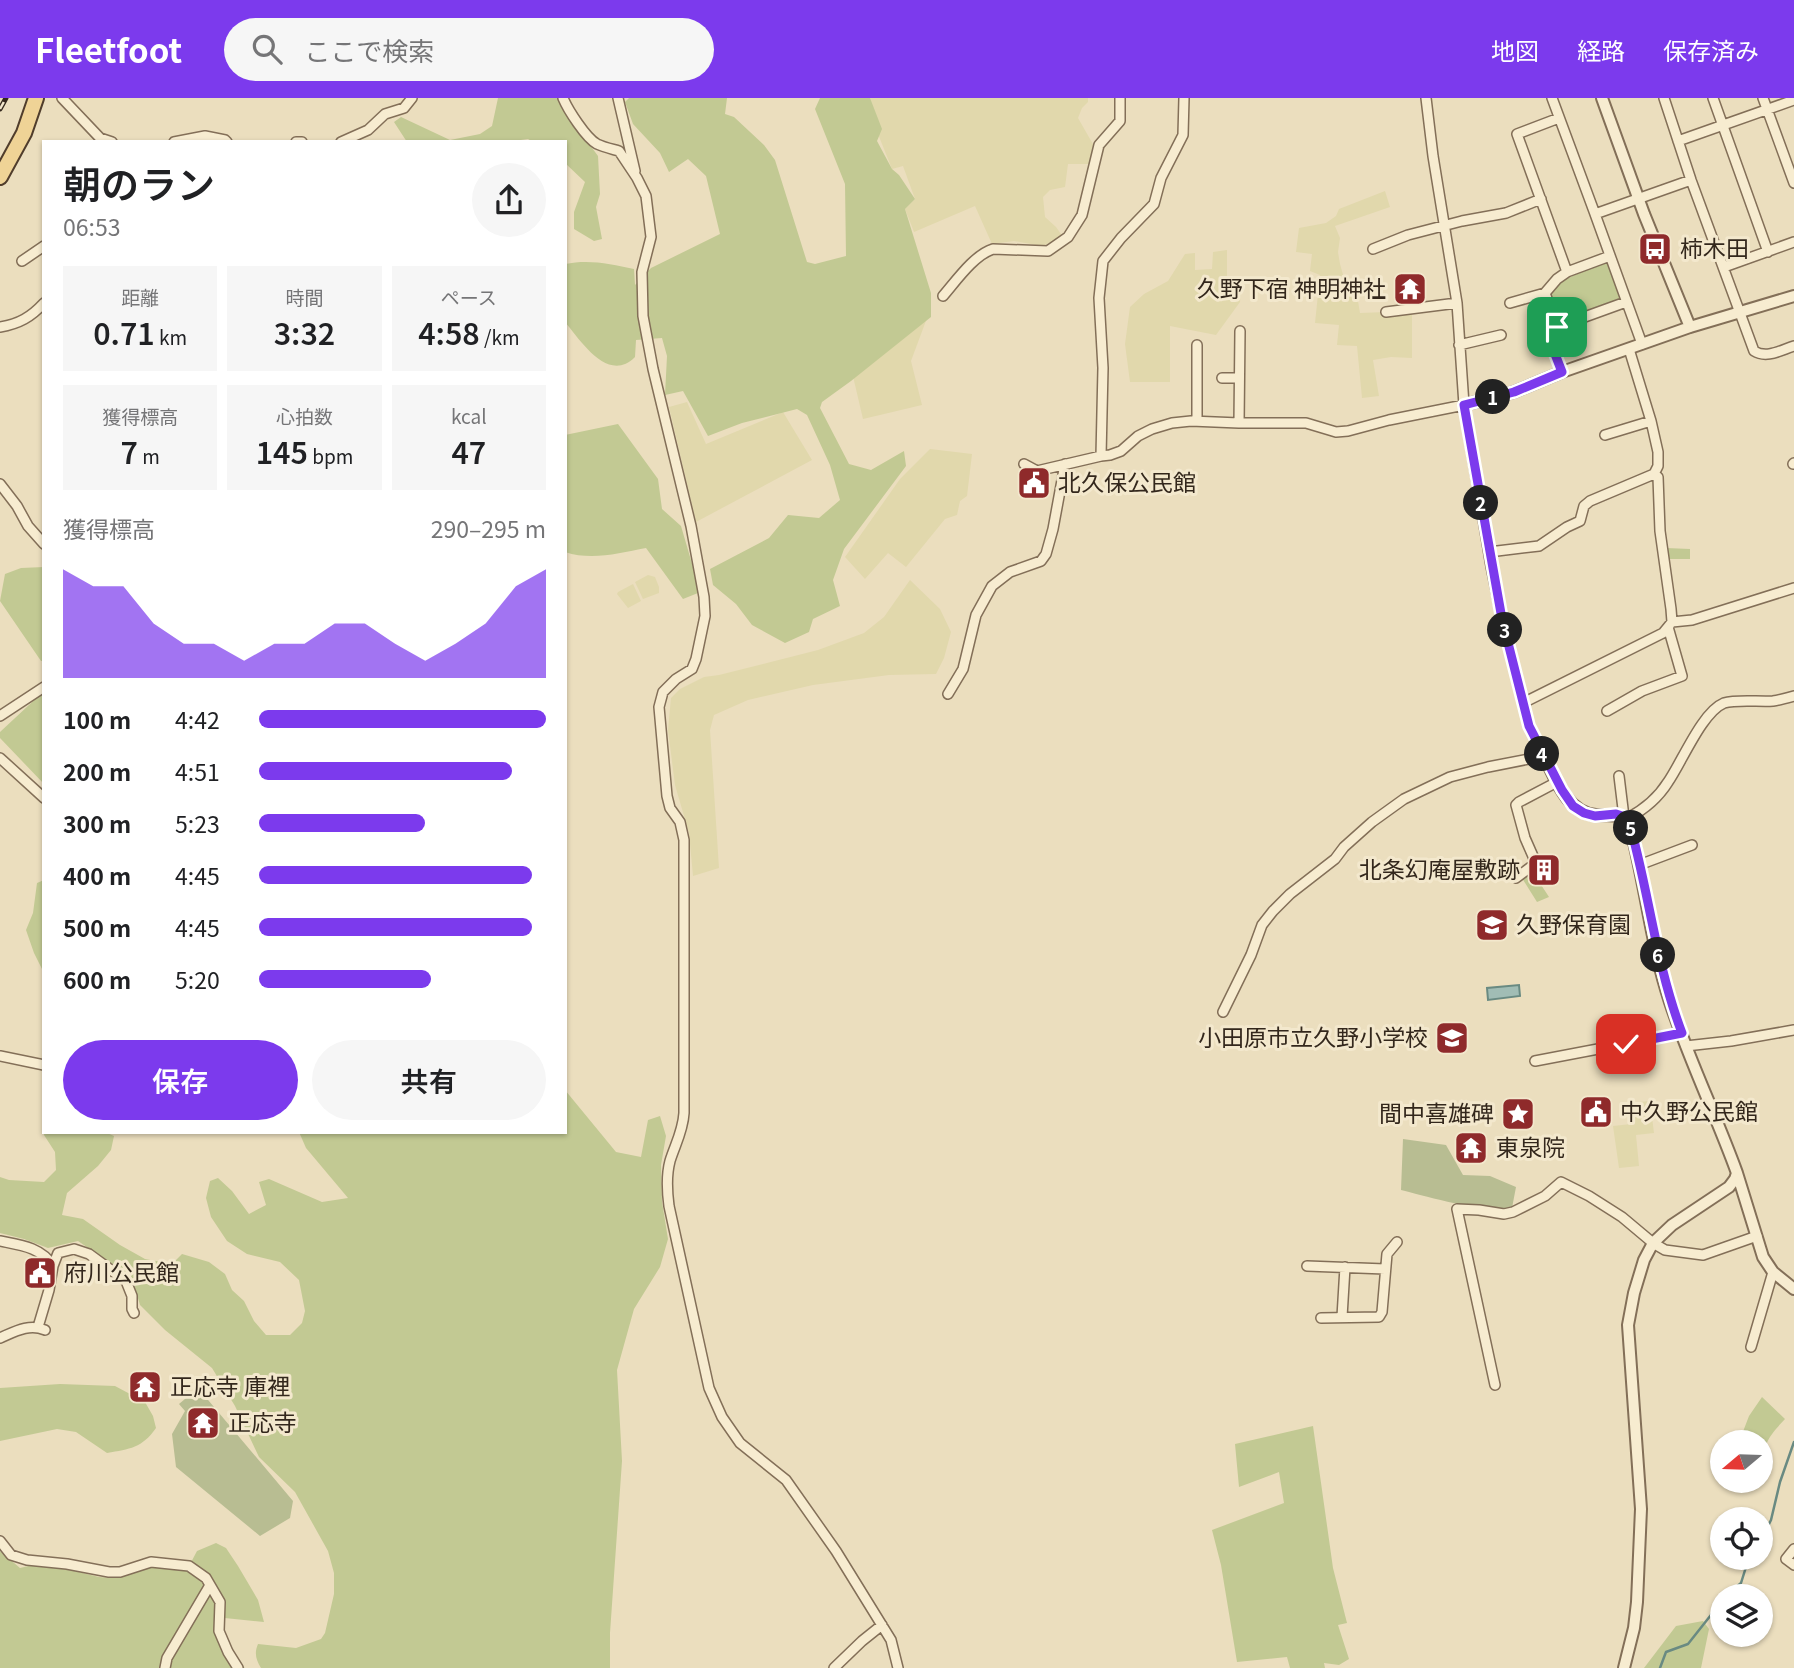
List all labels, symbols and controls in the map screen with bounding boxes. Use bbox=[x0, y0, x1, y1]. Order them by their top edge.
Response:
search box bbox=[224, 18, 714, 81]
text: Fleetfoot bbox=[35, 25, 182, 73]
icon: search bbox=[248, 30, 286, 68]
text: ここで検索 bbox=[304, 31, 434, 68]
text: 地図 bbox=[1491, 32, 1539, 67]
text: 経路 bbox=[1577, 32, 1625, 67]
text: 保存済み bbox=[1663, 32, 1759, 67]
text: 朝のラン bbox=[63, 155, 215, 210]
button: share bbox=[472, 163, 546, 237]
text: 06:53 bbox=[63, 209, 120, 243]
bus stop icon: 柿木田 bbox=[1636, 230, 1674, 268]
place label: 柿木田 bbox=[1680, 230, 1749, 264]
place label: 久野下宿 神明神社 bbox=[1197, 270, 1386, 304]
temple icon: 久野下宿 神明神社 bbox=[1391, 270, 1429, 308]
text: 距離 bbox=[121, 283, 159, 310]
text: 時間 bbox=[285, 283, 324, 310]
text: ペース bbox=[441, 283, 497, 310]
pin bbox=[1527, 297, 1587, 357]
icon: arrive bbox=[1538, 308, 1576, 346]
text: 0.71 bbox=[93, 310, 155, 354]
text: 3:32 bbox=[274, 310, 335, 354]
text: 4:58 bbox=[418, 310, 480, 354]
text: km bbox=[155, 323, 187, 350]
text: /km bbox=[480, 323, 519, 350]
pin: 1 bbox=[1476, 380, 1510, 414]
text: 1 bbox=[1487, 383, 1498, 410]
text: 獲得標高 bbox=[102, 402, 178, 429]
text: 心拍数 bbox=[276, 402, 333, 429]
text: kcal bbox=[451, 402, 487, 429]
text: 7 bbox=[121, 429, 138, 473]
text: 145 bbox=[256, 429, 308, 473]
text: 47 bbox=[451, 429, 486, 473]
text: m bbox=[138, 442, 160, 469]
text: bpm bbox=[308, 442, 353, 469]
public building icon: 北久保公民館 bbox=[1015, 464, 1053, 502]
place label: 北久保公民館 bbox=[1058, 464, 1196, 498]
pin: 2 bbox=[1464, 486, 1498, 520]
text: 2 bbox=[1475, 489, 1486, 516]
text: 獲得標高 bbox=[63, 511, 155, 545]
text: 290–295 m bbox=[431, 511, 546, 545]
pin: 3 bbox=[1488, 612, 1522, 648]
text: 3 bbox=[1499, 616, 1510, 643]
text: 100 m bbox=[63, 702, 131, 736]
text: 4:42 bbox=[175, 702, 220, 736]
pin: 4 bbox=[1524, 736, 1560, 772]
text: 4 bbox=[1536, 740, 1547, 767]
text: 200 m bbox=[63, 754, 131, 788]
text: 4:51 bbox=[175, 754, 220, 788]
text: 300 m bbox=[63, 806, 131, 840]
text: 5:23 bbox=[175, 806, 220, 840]
pin: 5 bbox=[1614, 810, 1648, 846]
text: 5 bbox=[1625, 814, 1636, 841]
place label: 北条幻庵屋敷跡 bbox=[1359, 851, 1520, 885]
building icon: 北条幻庵屋敷跡 bbox=[1525, 851, 1563, 889]
text: 400 m bbox=[63, 858, 131, 892]
text: 4:45 bbox=[175, 858, 220, 892]
school or university icon: 久野保育園 bbox=[1473, 906, 1511, 944]
place label: 久野保育園 bbox=[1516, 906, 1631, 940]
text: 500 m bbox=[63, 910, 131, 944]
text: 4:45 bbox=[175, 910, 220, 944]
pin: 6 bbox=[1640, 938, 1676, 972]
text: 6 bbox=[1652, 941, 1663, 968]
text: 600 m bbox=[63, 962, 131, 996]
text: 5:20 bbox=[175, 962, 220, 996]
pin bbox=[1596, 1014, 1656, 1074]
place label: 小田原市立久野小学校 bbox=[1198, 1019, 1428, 1053]
school or university icon: 小田原市立久野小学校 bbox=[1433, 1019, 1471, 1057]
icon: check bbox=[1607, 1025, 1645, 1063]
button: 保存 bbox=[63, 1040, 298, 1120]
button: 共有 bbox=[312, 1040, 546, 1120]
public building icon: 中久野公民館 bbox=[1577, 1093, 1615, 1131]
place label: 中久野公民館 bbox=[1620, 1093, 1758, 1127]
place label: 間中喜雄碑 bbox=[1379, 1095, 1494, 1129]
place icon: 間中喜雄碑 bbox=[1499, 1095, 1537, 1133]
temple icon: 東泉院 bbox=[1452, 1129, 1490, 1167]
place label: 東泉院 bbox=[1496, 1129, 1565, 1163]
public building icon: 府川公民館 bbox=[21, 1254, 59, 1292]
place label: 府川公民館 bbox=[64, 1254, 179, 1288]
temple icon: 正応寺 庫裡 bbox=[126, 1368, 164, 1406]
place label: 正応寺 庫裡 bbox=[170, 1368, 290, 1402]
temple icon: 正応寺 bbox=[184, 1404, 222, 1442]
place label: 正応寺 bbox=[228, 1404, 297, 1438]
north arrow bbox=[1710, 1430, 1773, 1493]
map controls bbox=[1710, 1430, 1773, 1647]
button: locate bbox=[1710, 1507, 1773, 1570]
button: layers bbox=[1710, 1584, 1773, 1647]

